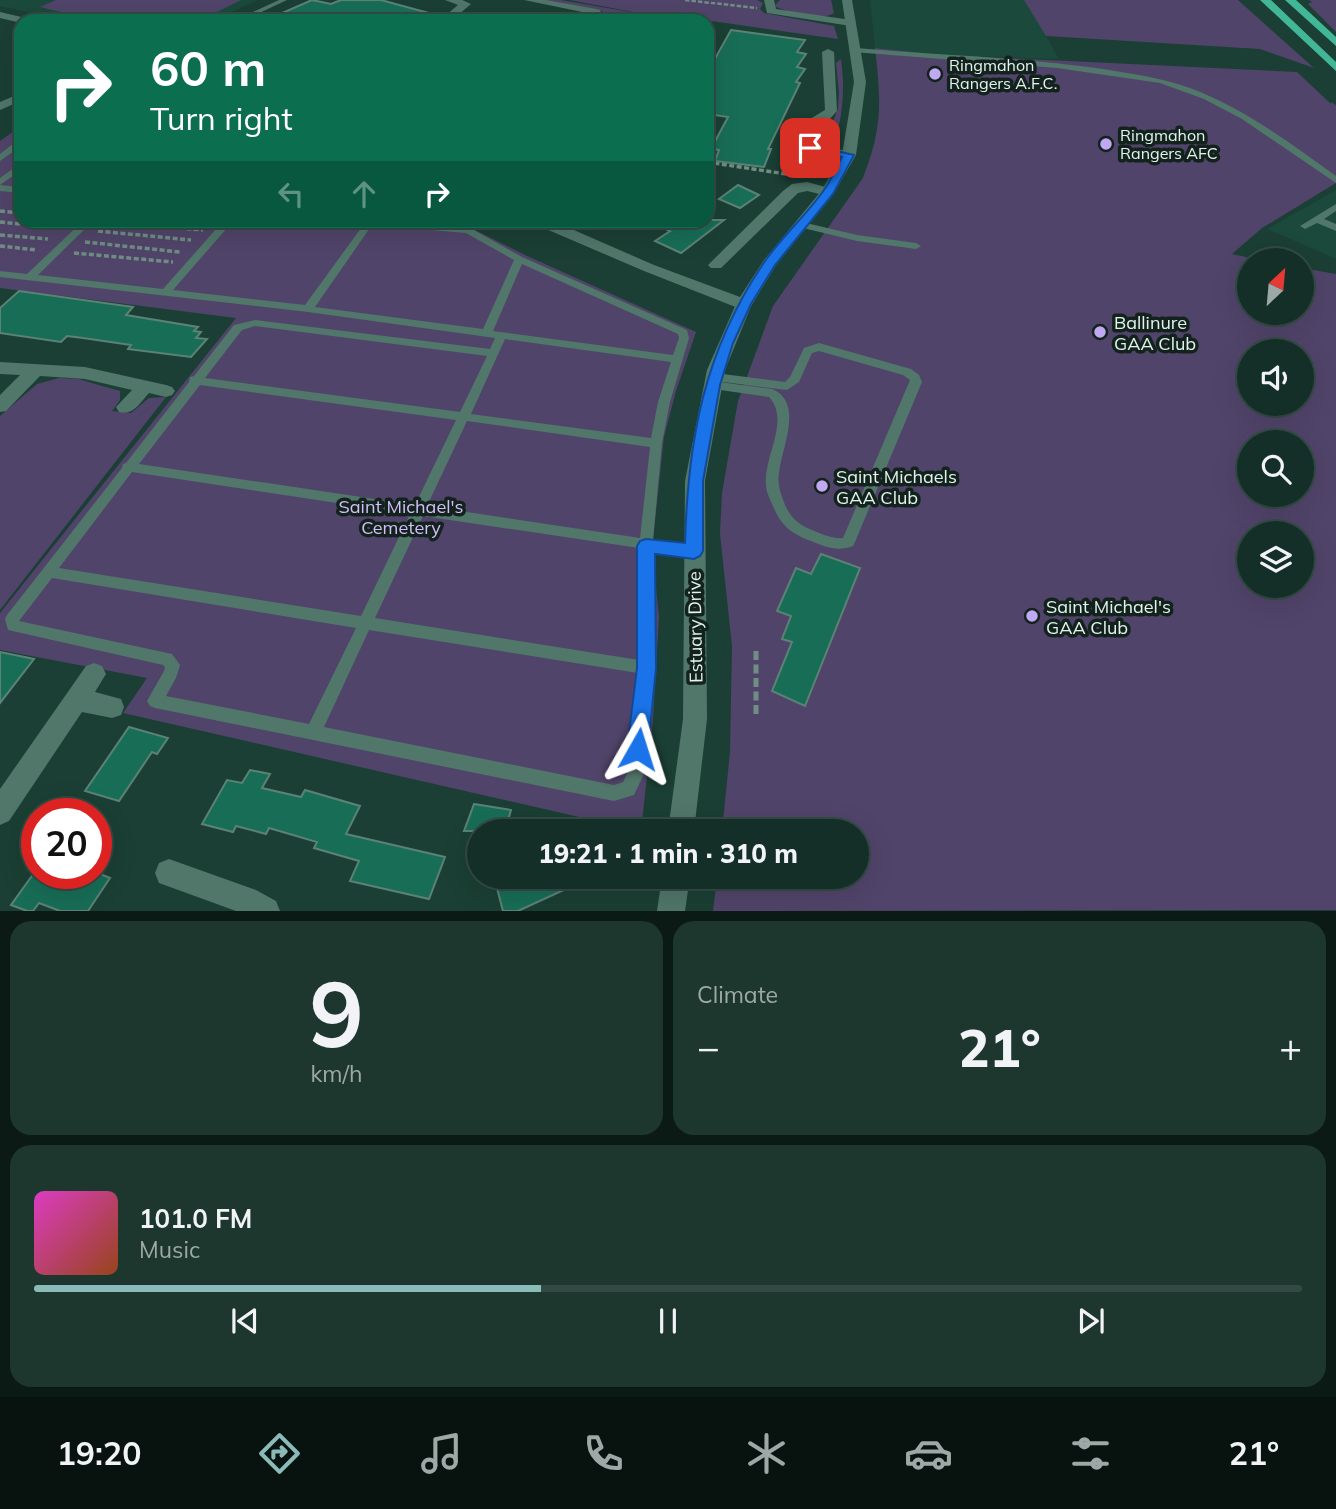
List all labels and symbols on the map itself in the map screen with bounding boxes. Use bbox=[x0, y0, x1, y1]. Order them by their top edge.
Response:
place label: Ringmahon Rangers A.F.C. bbox=[949, 55, 1057, 93]
marker: Ringmahon Rangers A.F.C. bbox=[927, 66, 943, 82]
pin bbox=[780, 118, 840, 178]
place label: Ringmahon Rangers AFC bbox=[1120, 125, 1218, 163]
marker: Ringmahon Rangers AFC bbox=[1098, 136, 1114, 152]
north arrow bbox=[1237, 248, 1314, 326]
place label: Ballinure GAA Club bbox=[1114, 311, 1196, 355]
marker: Ballinure GAA Club bbox=[1092, 324, 1108, 340]
place label: Saint Michaels GAA Club bbox=[836, 465, 957, 509]
marker: Saint Michaels GAA Club bbox=[814, 478, 830, 494]
park label: Saint Michael's Cemetery bbox=[339, 495, 463, 539]
street label: Estuary Drive bbox=[683, 571, 707, 683]
place label: Saint Michael's GAA Club bbox=[1046, 595, 1171, 639]
marker: Saint Michael's GAA Club bbox=[1024, 608, 1040, 624]
position arrow bbox=[601, 712, 675, 786]
speed limit sign: 20 bbox=[21, 798, 112, 889]

